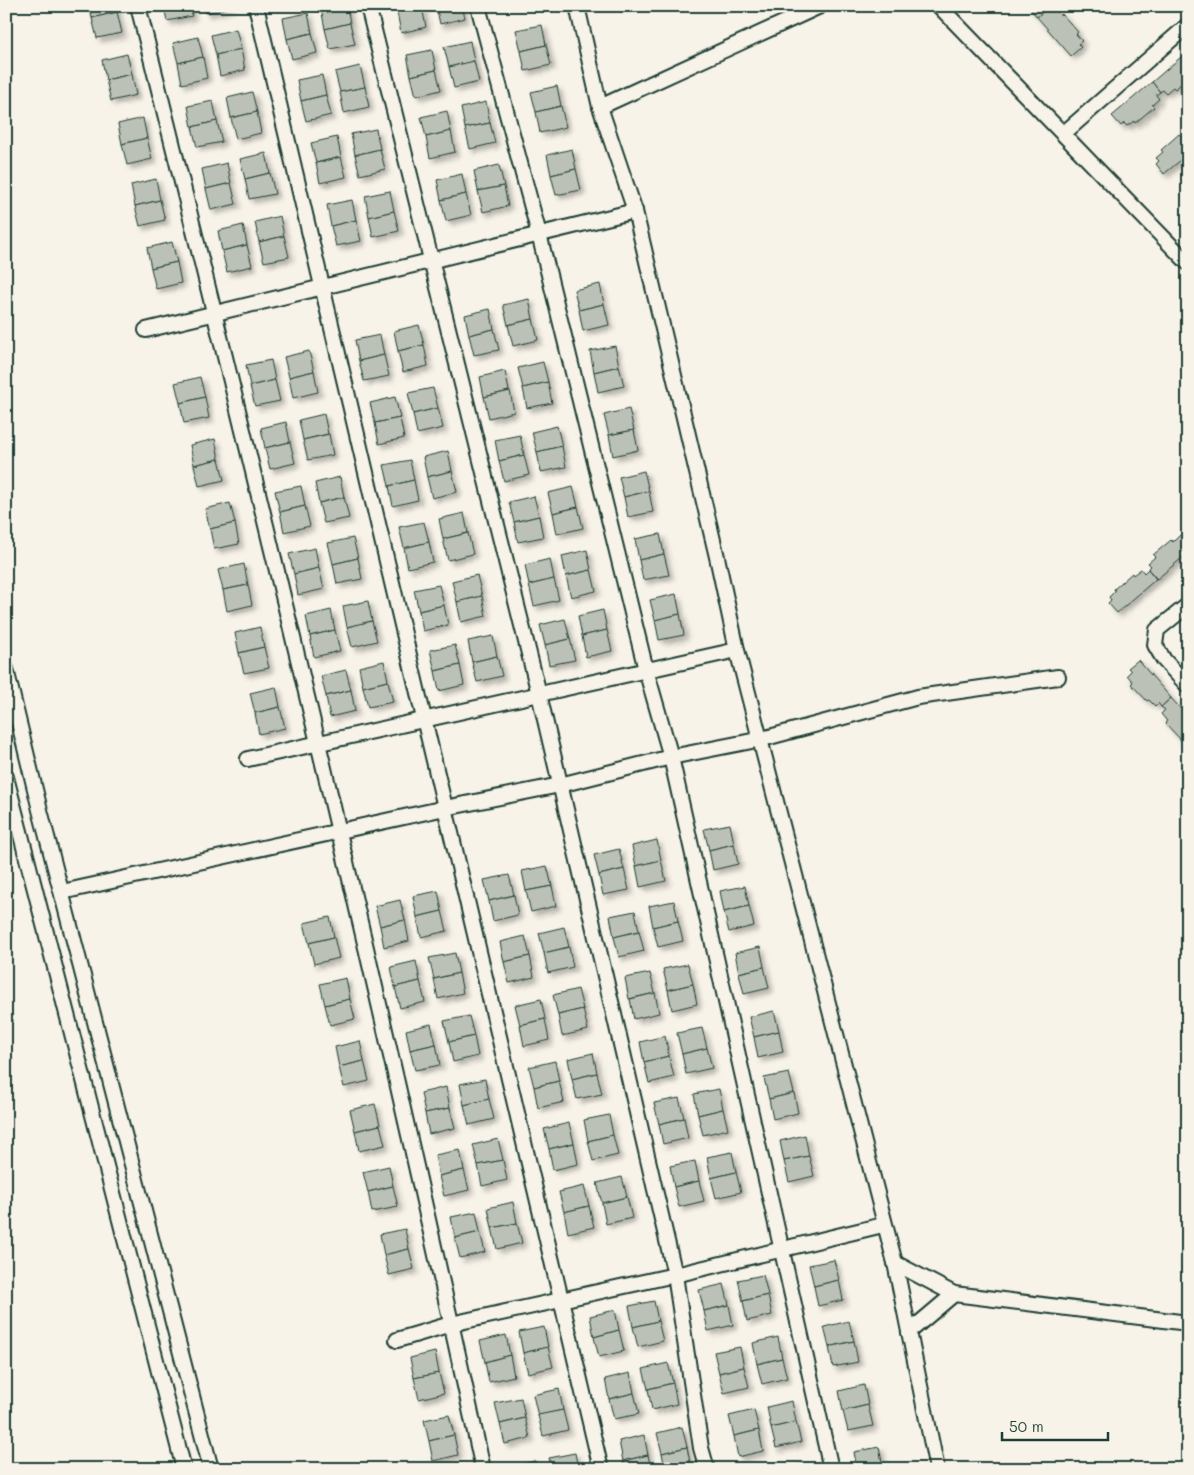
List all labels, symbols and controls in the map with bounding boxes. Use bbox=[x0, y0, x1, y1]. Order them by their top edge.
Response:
scale bar bbox=[1002, 1410, 1108, 1442]
text: 50 m bbox=[1009, 1416, 1044, 1436]

